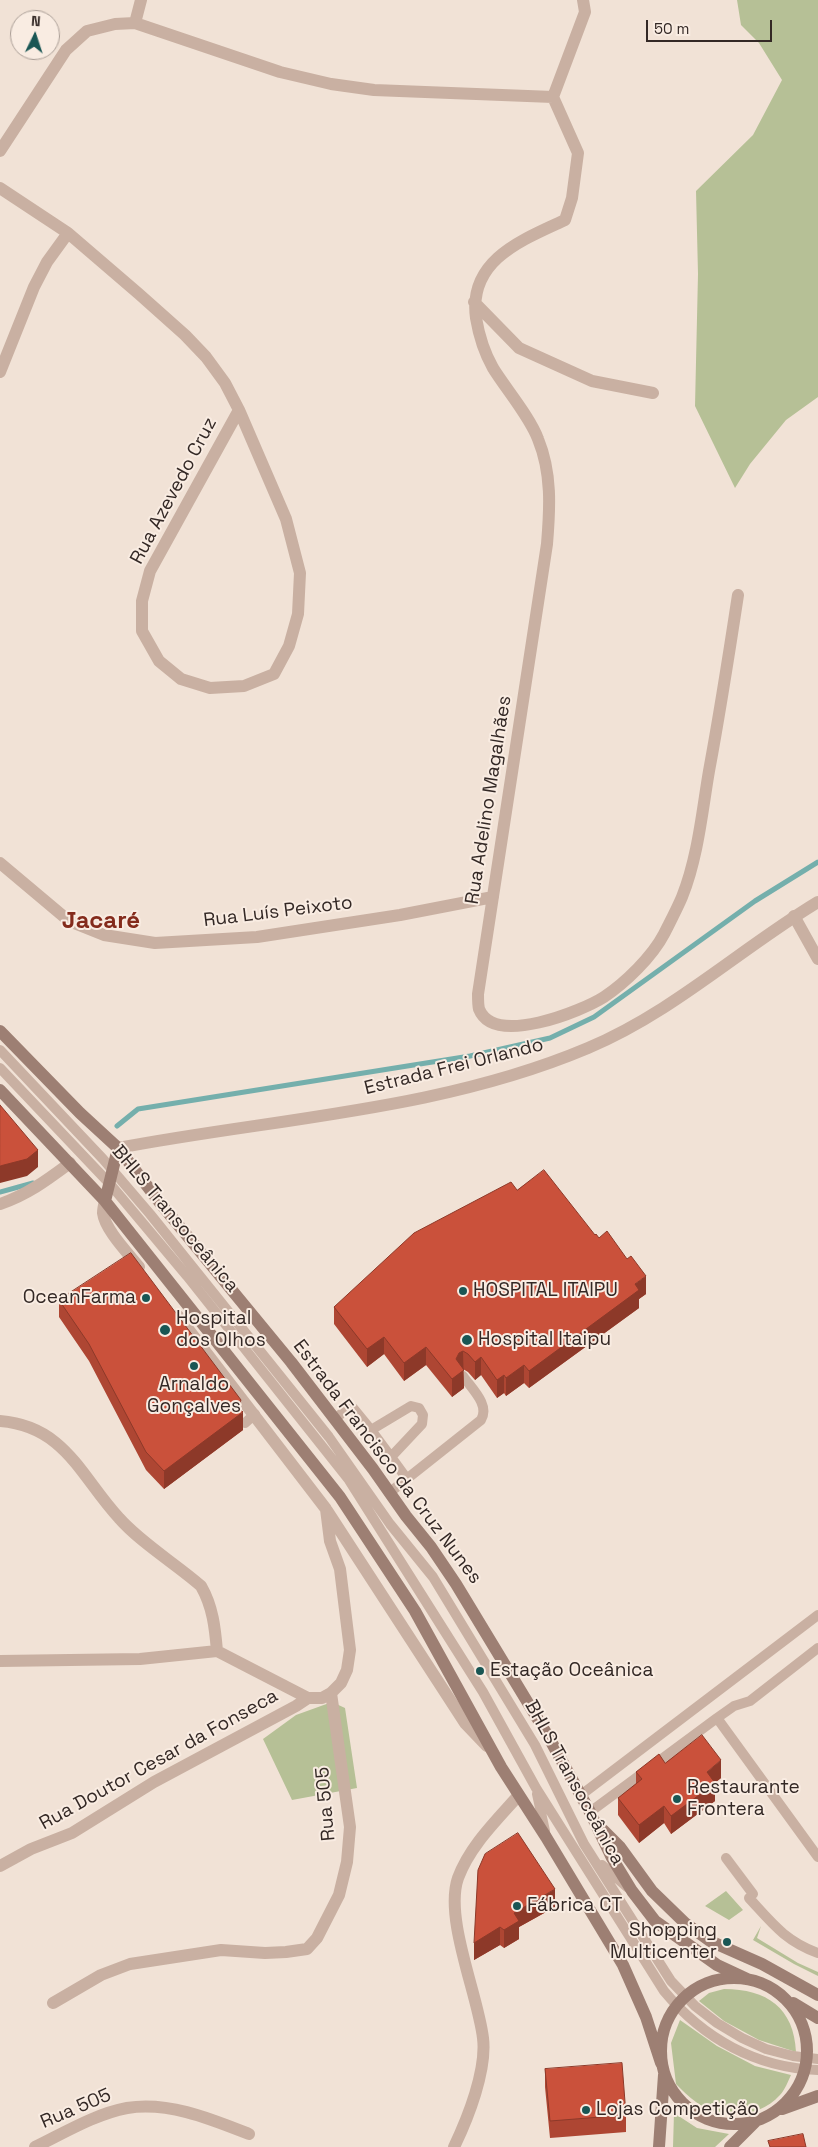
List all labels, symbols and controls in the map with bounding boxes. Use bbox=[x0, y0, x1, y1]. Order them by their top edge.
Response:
north arrow bbox=[10, 10, 60, 60]
scale bar bbox=[648, 10, 774, 42]
text: N bbox=[31, 12, 41, 30]
text: 50 m bbox=[654, 19, 689, 38]
street label: Rua Azevedo Cruz bbox=[126, 414, 222, 568]
street label: Rua Adelino Magalhães bbox=[461, 694, 517, 906]
street label: Rua Luís Peixoto bbox=[202, 892, 354, 932]
district label: Jacaré bbox=[62, 907, 140, 935]
street label: Estrada Frei Orlando bbox=[362, 1034, 546, 1100]
street label: BHLS Transoceânica bbox=[107, 1141, 243, 1297]
place label: HOSPITAL ITAIPU bbox=[473, 1280, 618, 1302]
marker: HOSPITAL ITAIPU bbox=[457, 1285, 469, 1297]
place label: OceanFarma bbox=[23, 1287, 136, 1309]
marker: OceanFarma bbox=[140, 1292, 152, 1304]
place label: Hospital dos Olhos bbox=[176, 1308, 266, 1352]
marker: Hospital dos Olhos bbox=[158, 1323, 172, 1337]
place label: Hospital Itaipu bbox=[478, 1329, 611, 1351]
marker: Hospital Itaipu bbox=[460, 1333, 474, 1347]
street label: Estrada Francisco da Cruz Nunes bbox=[288, 1336, 486, 1588]
marker: Arnaldo Gonçalves bbox=[188, 1360, 200, 1372]
place label: Arnaldo Gonçalves bbox=[147, 1374, 241, 1418]
place label: Estação Oceânica bbox=[490, 1660, 653, 1682]
marker: Estação Oceânica bbox=[474, 1665, 486, 1677]
street label: Rua Doutor Cesar da Fonseca bbox=[36, 1685, 282, 1835]
street label: BHLS Transoceânica bbox=[519, 1697, 629, 1869]
street label: Rua 505 bbox=[311, 1766, 341, 1842]
place label: Restaurante Frontera bbox=[687, 1777, 800, 1821]
marker: Restaurante Frontera bbox=[671, 1793, 683, 1805]
place label: Fábrica CT bbox=[527, 1895, 622, 1917]
marker: Fábrica CT bbox=[511, 1900, 523, 1912]
place label: Shopping Multicenter bbox=[610, 1920, 717, 1964]
marker: Shopping Multicenter bbox=[721, 1936, 733, 1948]
street label: Rua 505 bbox=[37, 2084, 115, 2134]
place label: Lojas Competição bbox=[596, 2099, 759, 2121]
marker: Lojas Competição bbox=[580, 2104, 592, 2116]

